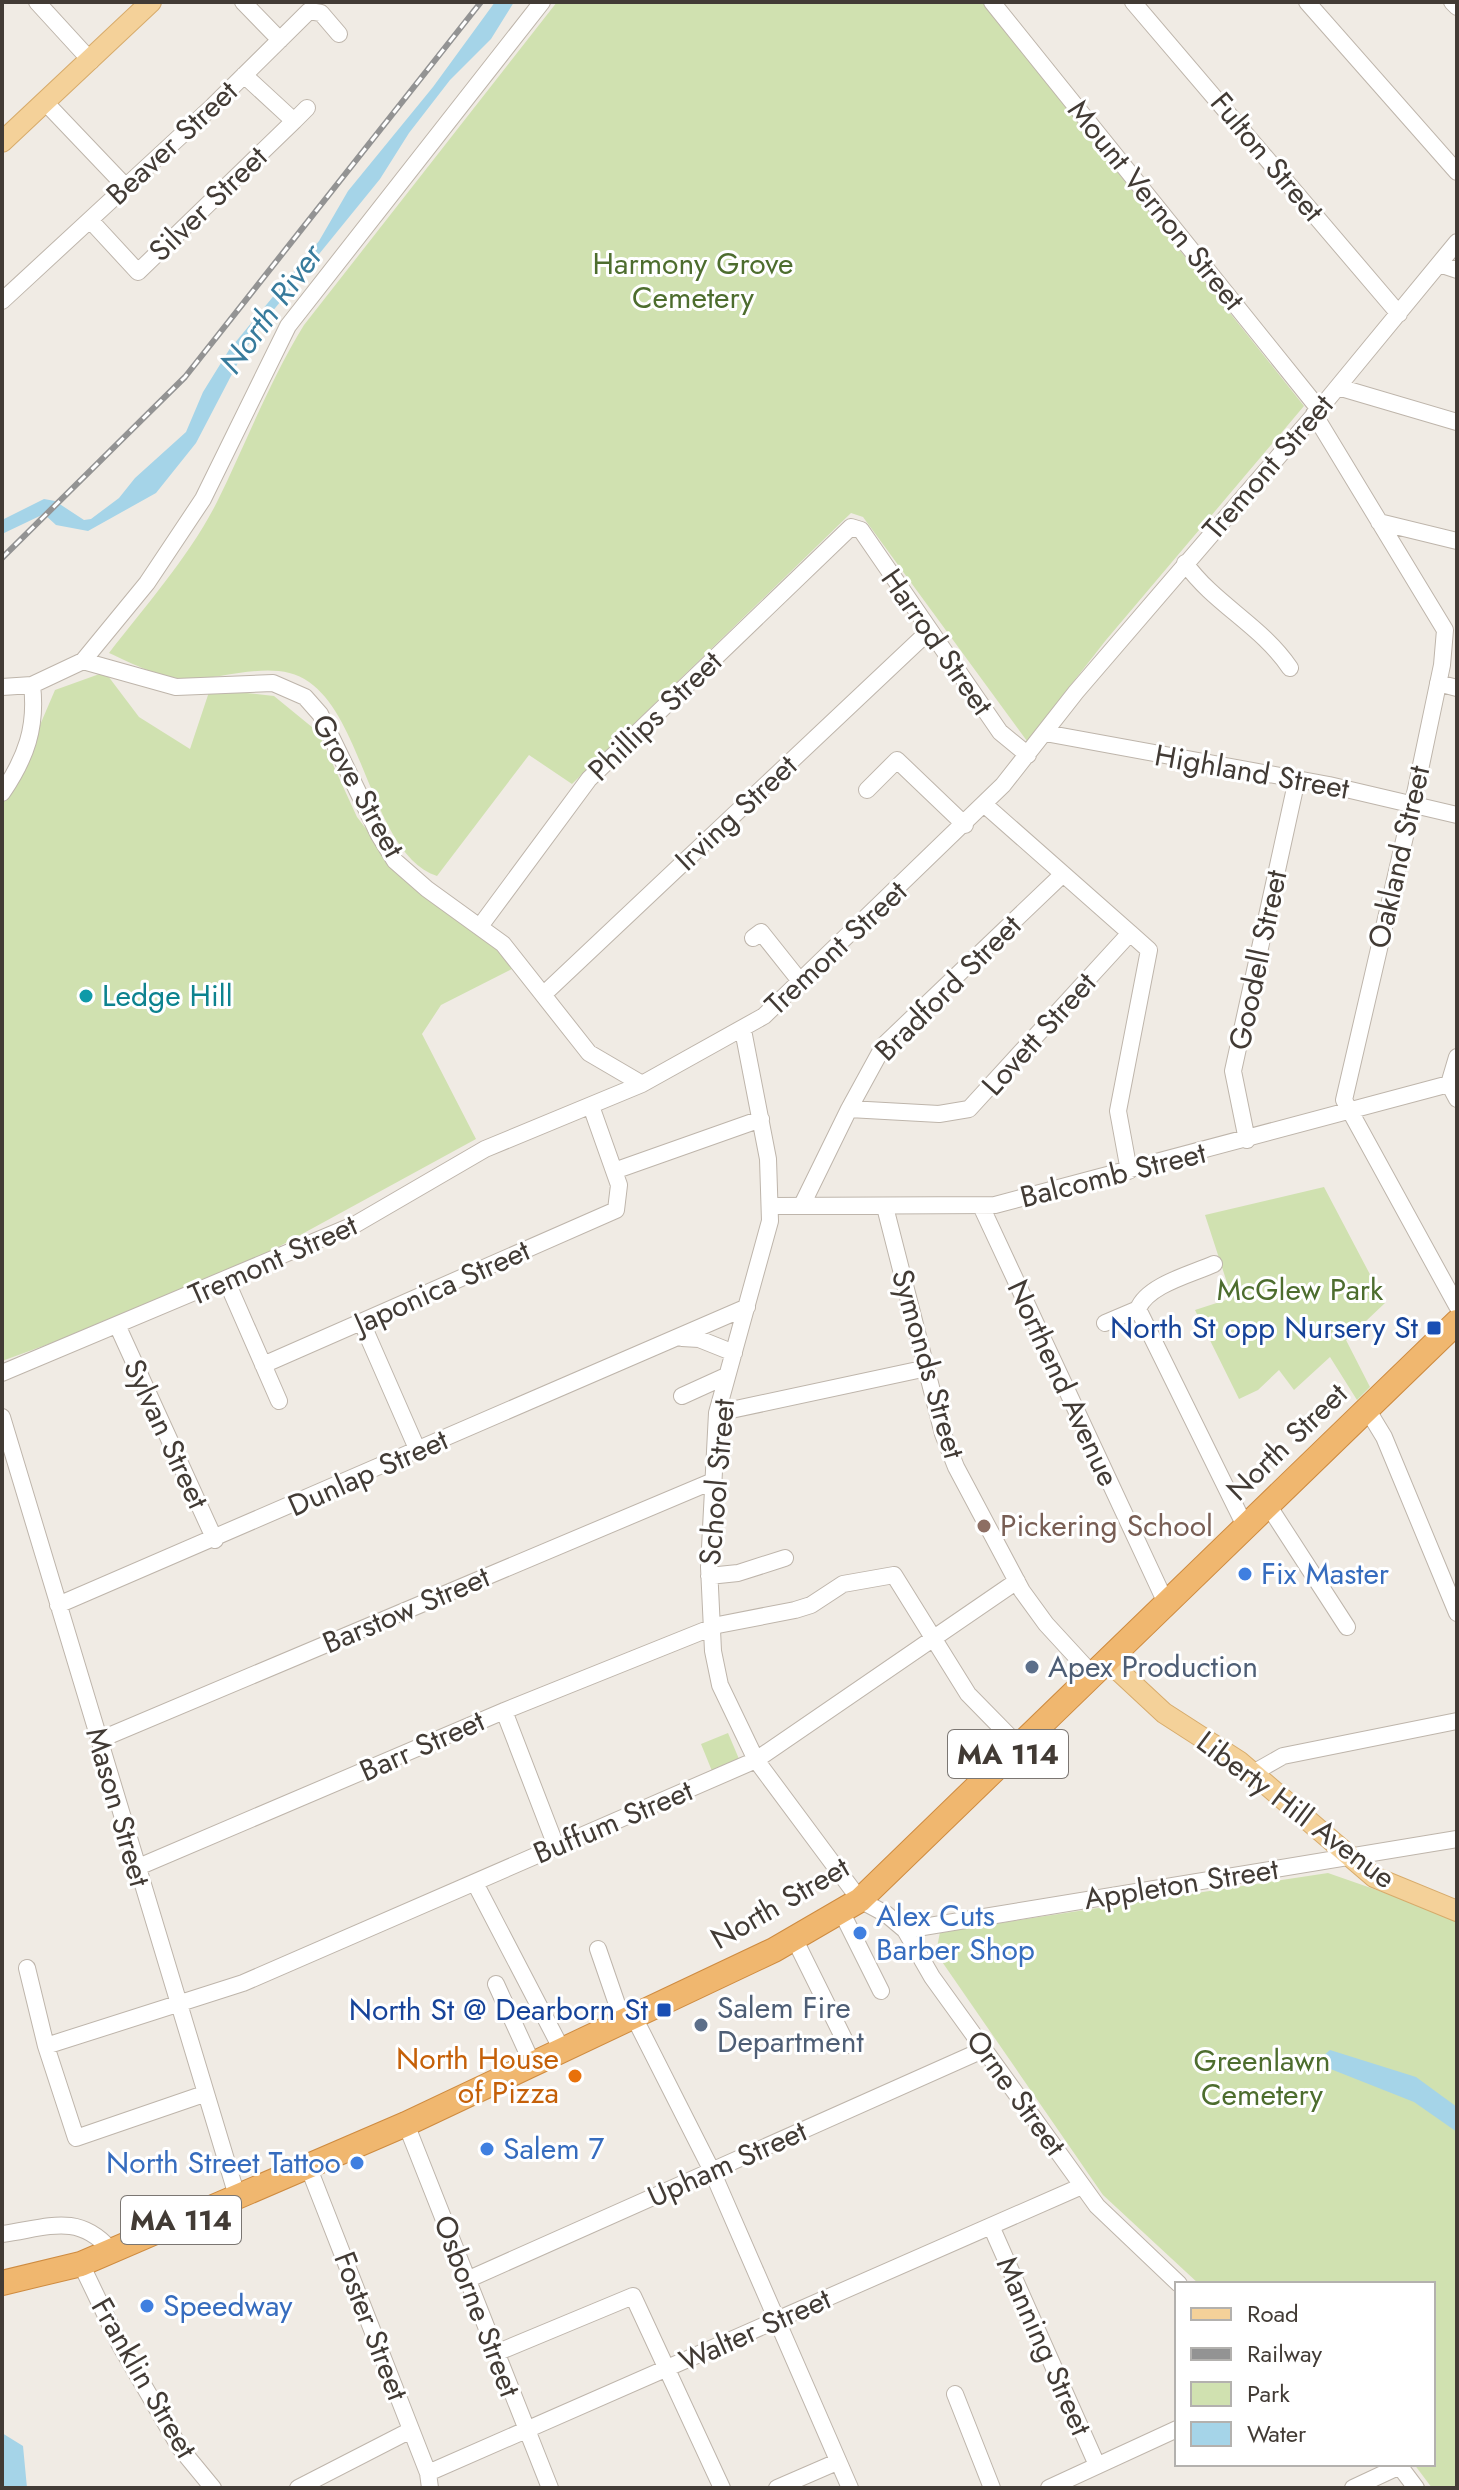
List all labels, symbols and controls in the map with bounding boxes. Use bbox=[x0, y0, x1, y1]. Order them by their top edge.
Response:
street label: Beaver Street bbox=[96, 70, 247, 215]
street label: Fulton Street bbox=[1200, 83, 1335, 231]
street label: Mount Vernon Street bbox=[1058, 90, 1255, 320]
street label: Silver Street bbox=[139, 135, 277, 271]
water label: North River bbox=[208, 233, 335, 383]
park label: Harmony Grove Cemetery bbox=[593, 242, 793, 319]
street label: Tremont Street bbox=[1192, 384, 1343, 549]
street label: Harrod Street bbox=[871, 560, 1004, 724]
street label: Phillips Street bbox=[578, 640, 732, 791]
street label: Grove Street bbox=[301, 706, 416, 866]
street label: Highland Street bbox=[1151, 733, 1354, 810]
street label: Irving Street bbox=[665, 744, 807, 881]
street label: Oakland Street bbox=[1357, 761, 1441, 952]
street label: Goodell Street bbox=[1217, 865, 1298, 1054]
street label: Tremont Street bbox=[755, 870, 917, 1025]
street label: Bradford Street bbox=[865, 904, 1031, 1071]
street label: Lovett Street bbox=[972, 962, 1106, 1105]
place label: Ledge Hill bbox=[102, 974, 233, 1017]
marker: Ledge Hill bbox=[77, 987, 95, 1005]
street label: Balcomb Street bbox=[1016, 1130, 1211, 1218]
street label: Tremont Street bbox=[182, 1203, 365, 1316]
street label: Japonica Street bbox=[344, 1228, 537, 1346]
street label: Symonds Street bbox=[881, 1264, 976, 1464]
park label: McGlew Park bbox=[1217, 1268, 1384, 1311]
street label: Northend Avenue bbox=[997, 1272, 1130, 1493]
place label: North St opp Nursery St bbox=[1110, 1306, 1419, 1349]
marker: North St opp Nursery St bbox=[1425, 1319, 1443, 1337]
street label: Sylvan Street bbox=[113, 1352, 220, 1516]
street label: North Street bbox=[1217, 1372, 1357, 1510]
street label: School Street bbox=[688, 1396, 745, 1567]
street label: Dunlap Street bbox=[281, 1418, 455, 1527]
place label: Pickering School bbox=[1000, 1504, 1213, 1547]
marker: Pickering School bbox=[975, 1517, 993, 1535]
place label: Fix Master bbox=[1261, 1552, 1390, 1595]
street label: Barstow Street bbox=[316, 1555, 497, 1664]
marker: Fix Master bbox=[1236, 1565, 1254, 1583]
place label: Apex Production bbox=[1048, 1645, 1258, 1688]
marker: Apex Production bbox=[1023, 1658, 1041, 1676]
street label: Barr Street bbox=[353, 1699, 492, 1792]
street label: Liberty Hill Avenue bbox=[1188, 1720, 1405, 1899]
street label: Mason Street bbox=[75, 1722, 162, 1892]
road number: MA 114 bbox=[948, 1730, 1068, 1778]
street label: Buffum Street bbox=[526, 1768, 700, 1874]
street label: North Street bbox=[703, 1845, 858, 1960]
street label: Appleton Street bbox=[1081, 1847, 1282, 1920]
place label: Alex Cuts Barber Shop bbox=[876, 1894, 1035, 1971]
marker: Alex Cuts Barber Shop bbox=[851, 1924, 869, 1942]
place label: Salem Fire Department bbox=[717, 1986, 864, 2063]
place label: North St @ Dearborn St bbox=[349, 1988, 649, 2031]
marker: North St @ Dearborn St bbox=[655, 2001, 673, 2019]
marker: Salem Fire Department bbox=[692, 2016, 710, 2034]
street label: Orne Street bbox=[956, 2021, 1077, 2165]
place label: North House of Pizza bbox=[396, 2037, 559, 2114]
park label: Greenlawn Cemetery bbox=[1193, 2039, 1331, 2116]
marker: North House of Pizza bbox=[566, 2067, 584, 2085]
street label: Upham Street bbox=[640, 2109, 814, 2218]
place label: Salem 7 bbox=[503, 2127, 605, 2170]
marker: Salem 7 bbox=[478, 2140, 496, 2158]
place label: North Street Tattoo bbox=[106, 2141, 341, 2184]
marker: North Street Tattoo bbox=[348, 2154, 366, 2172]
road number: MA 114 bbox=[121, 2196, 241, 2244]
street label: Osborne Street bbox=[423, 2209, 532, 2404]
street label: Foster Street bbox=[323, 2245, 420, 2407]
street label: Manning Street bbox=[986, 2250, 1103, 2443]
street label: Walter Street bbox=[672, 2277, 838, 2382]
legend bbox=[1175, 2282, 1435, 2466]
place label: Speedway bbox=[163, 2284, 293, 2327]
street label: Franklin Street bbox=[81, 2289, 208, 2467]
text: Road bbox=[1247, 2296, 1299, 2331]
marker: Speedway bbox=[138, 2297, 156, 2315]
text: Railway bbox=[1247, 2336, 1322, 2371]
text: Park bbox=[1247, 2376, 1290, 2411]
text: Water bbox=[1247, 2416, 1307, 2451]

